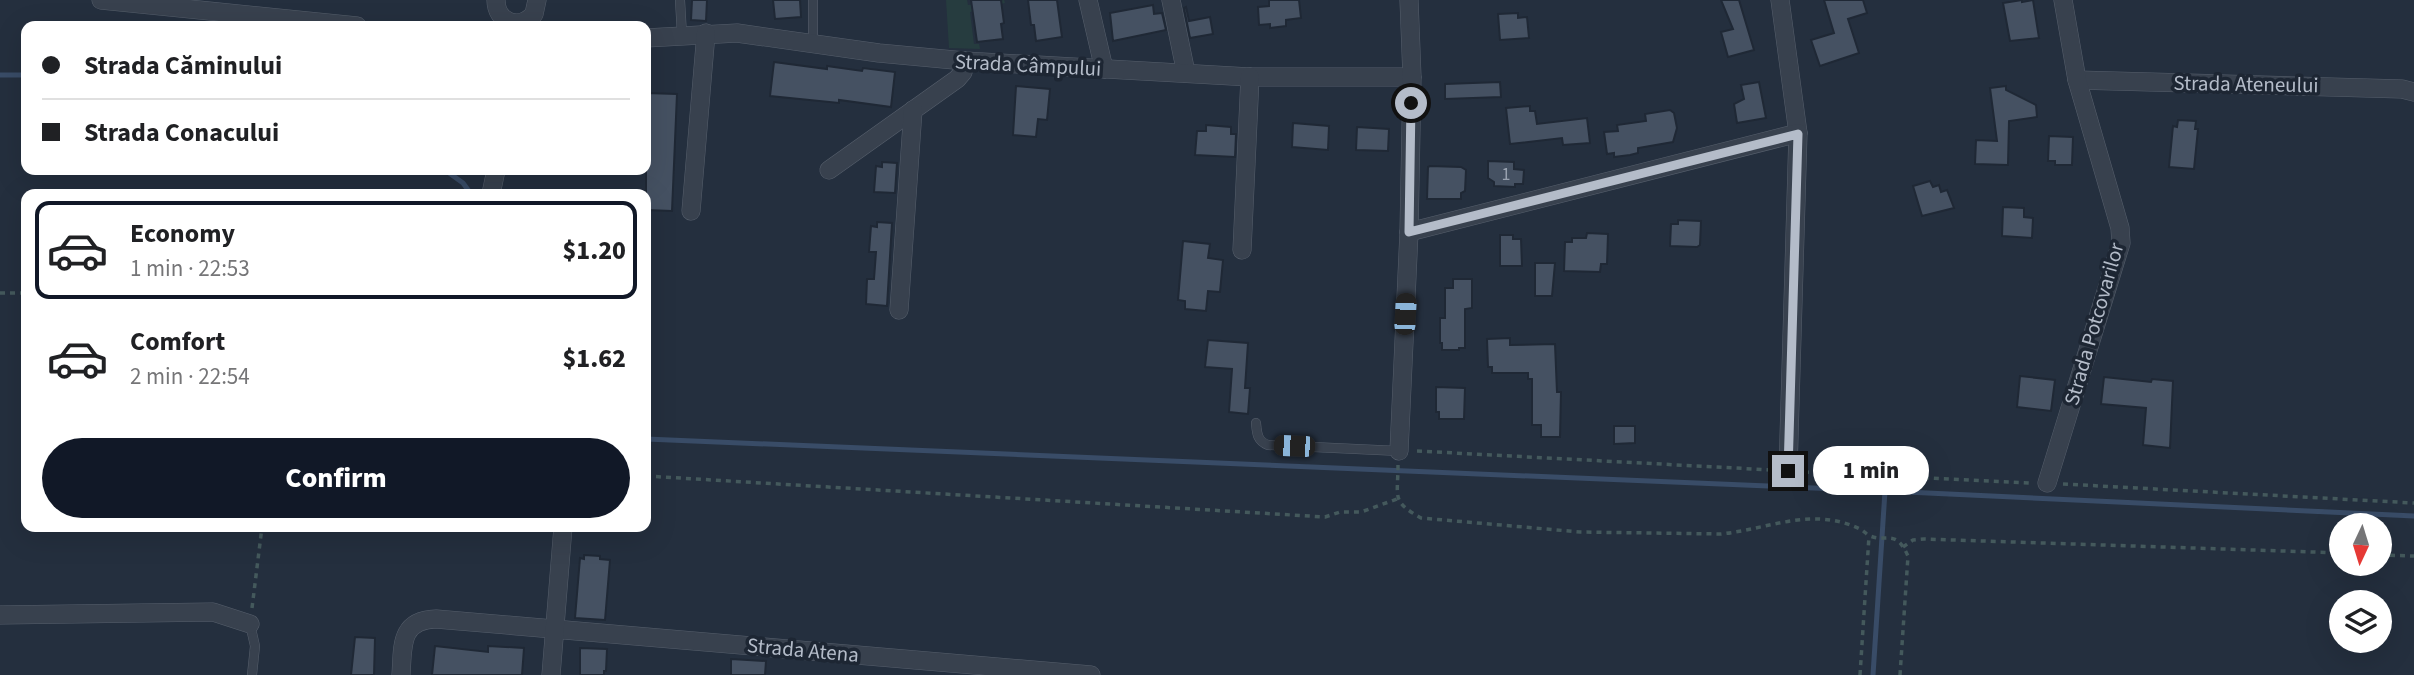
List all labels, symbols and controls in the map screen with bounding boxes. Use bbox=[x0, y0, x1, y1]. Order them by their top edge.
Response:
street label: Strada Câmpului bbox=[954, 46, 1102, 84]
text: Strada Căminului bbox=[84, 47, 282, 84]
street label: Strada Ateneului bbox=[2173, 68, 2319, 100]
route start bbox=[1395, 87, 1427, 119]
text: Strada Conacului bbox=[84, 114, 279, 151]
house number: 1 bbox=[1502, 162, 1510, 187]
text: Economy bbox=[130, 215, 235, 252]
icon: car bbox=[46, 219, 109, 282]
text: $1.20 bbox=[562, 232, 626, 269]
street label: Strada Potcovarilor bbox=[2056, 239, 2132, 409]
text: 1 min · 22:53 bbox=[130, 252, 250, 285]
car bbox=[1394, 292, 1417, 336]
text: Comfort bbox=[130, 323, 225, 360]
icon: car bbox=[46, 327, 109, 390]
text: $1.62 bbox=[562, 340, 626, 377]
text: 2 min · 22:54 bbox=[130, 360, 250, 393]
car bbox=[1273, 435, 1316, 457]
button: Confirm bbox=[42, 438, 630, 518]
callout: 1 min bbox=[1812, 447, 1928, 496]
text: 1 min bbox=[1843, 454, 1899, 487]
route end bbox=[1772, 455, 1804, 487]
north arrow bbox=[2329, 513, 2392, 576]
map controls bbox=[2329, 513, 2392, 653]
button: layers bbox=[2329, 590, 2392, 653]
street label: Strada Atena bbox=[746, 630, 860, 670]

